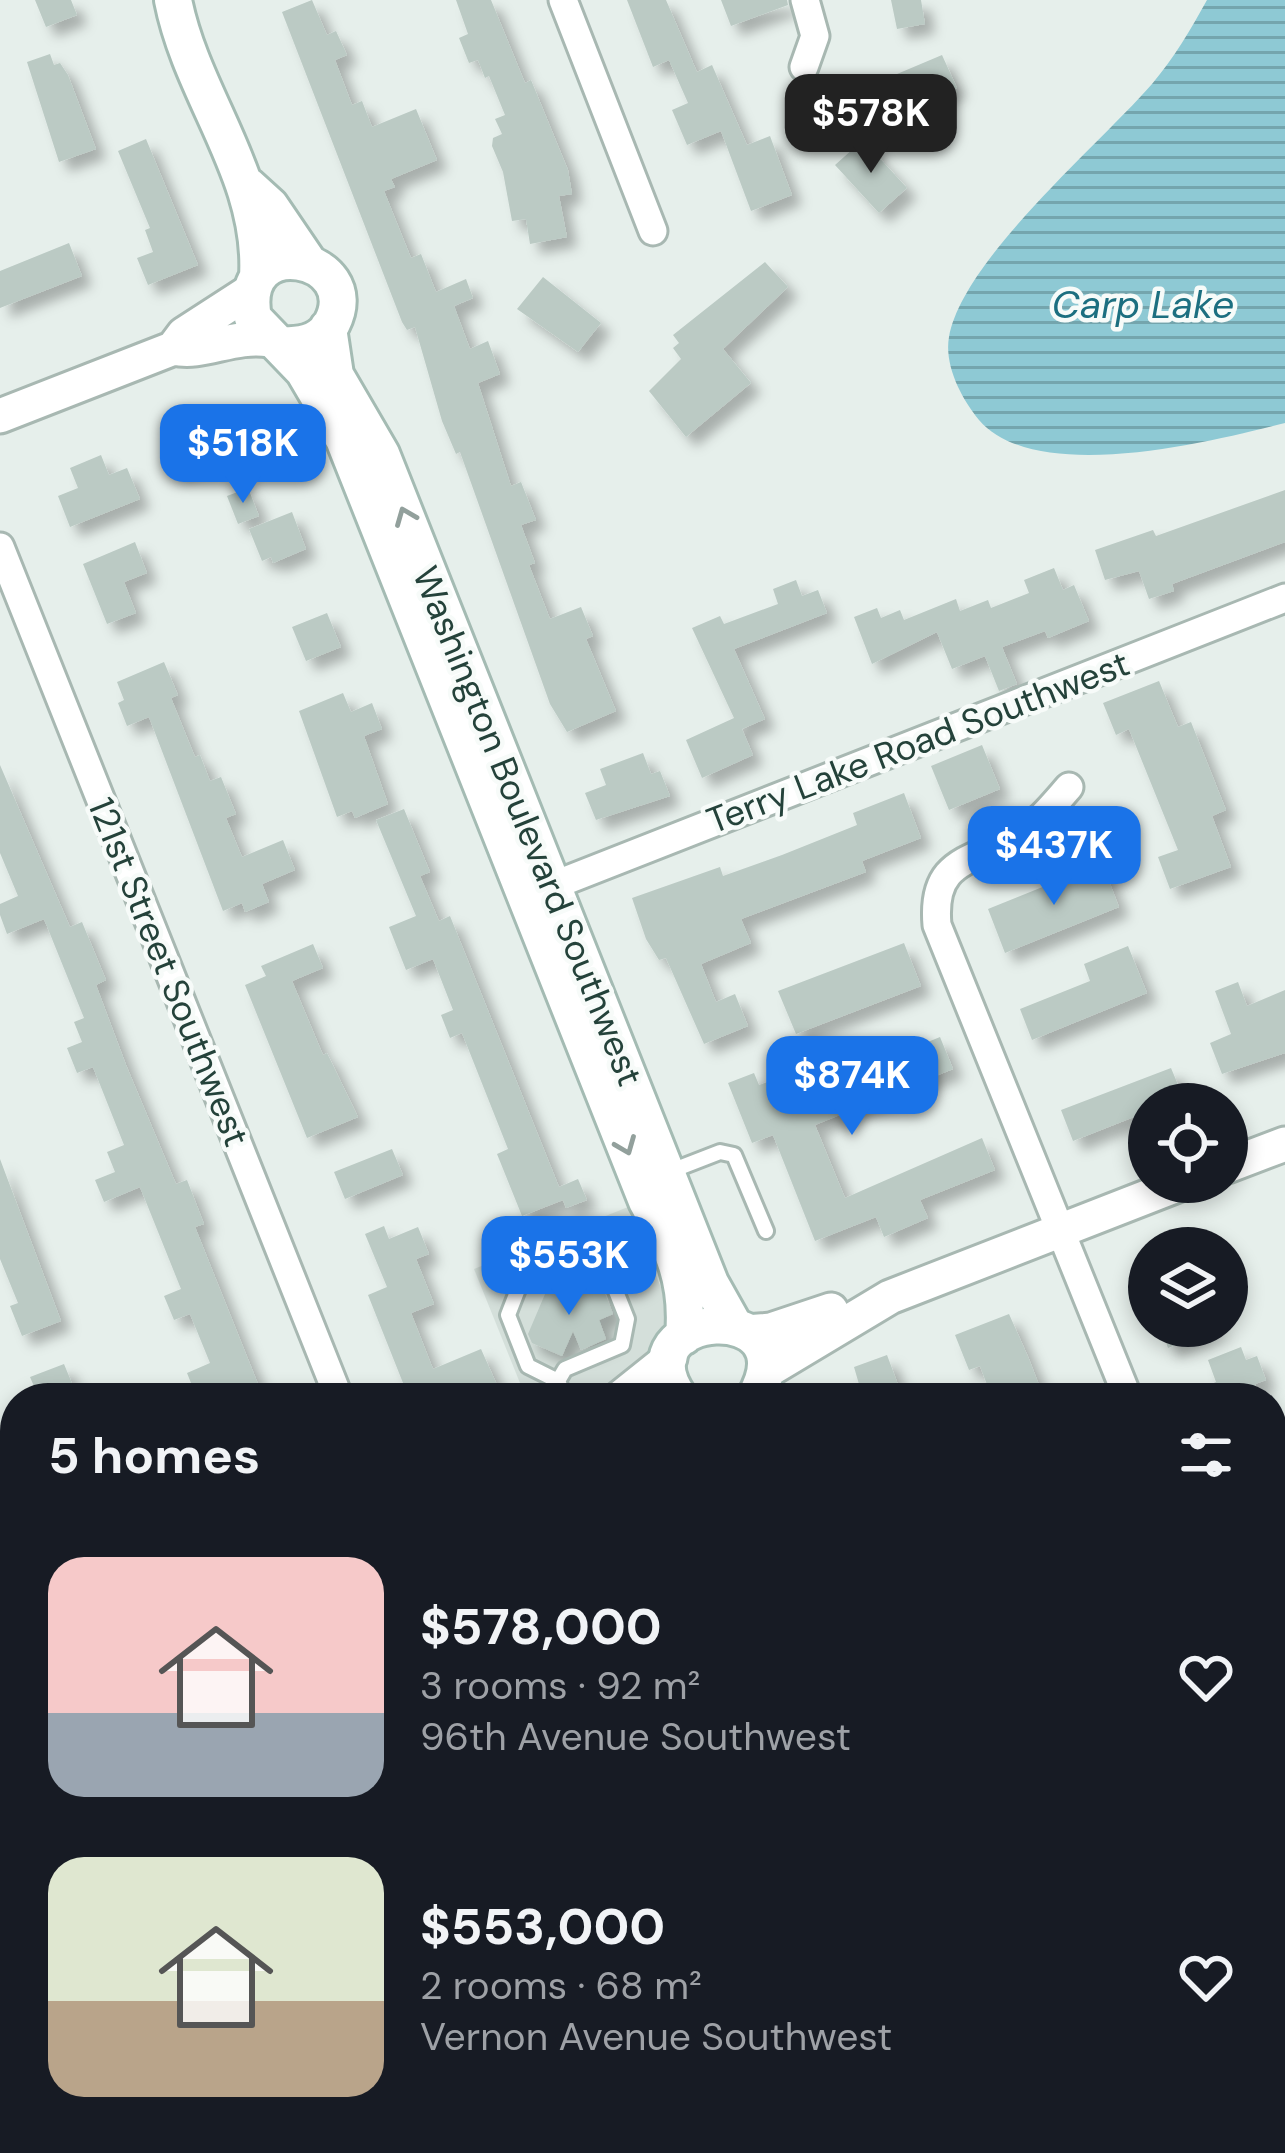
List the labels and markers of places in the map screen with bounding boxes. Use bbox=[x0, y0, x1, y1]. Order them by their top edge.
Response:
pin: $578K bbox=[787, 74, 955, 176]
pin: $518K bbox=[159, 404, 327, 506]
pin: $437K bbox=[970, 806, 1138, 908]
pin: $874K bbox=[768, 1036, 936, 1138]
pin: $553K bbox=[485, 1216, 653, 1318]

